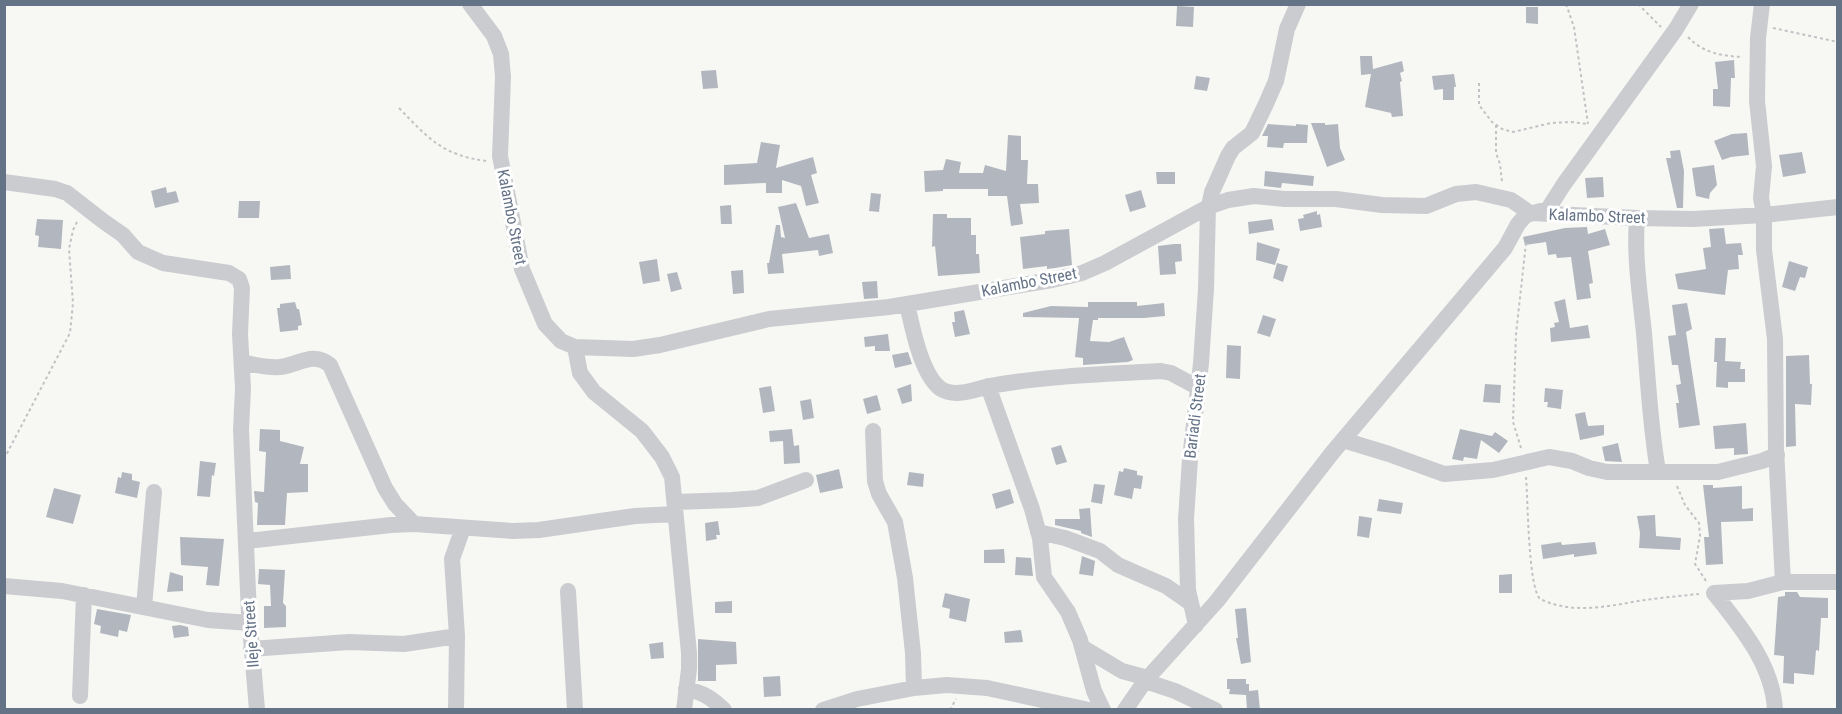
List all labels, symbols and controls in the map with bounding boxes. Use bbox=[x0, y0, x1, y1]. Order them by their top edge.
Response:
street label: Kalambo Street bbox=[493, 168, 531, 267]
street label: Kalambo Street bbox=[1548, 205, 1646, 227]
street label: Kalambo Street bbox=[980, 263, 1079, 301]
street label: Bariadi Street bbox=[1180, 372, 1210, 460]
street label: Ileje Street bbox=[239, 599, 263, 668]

